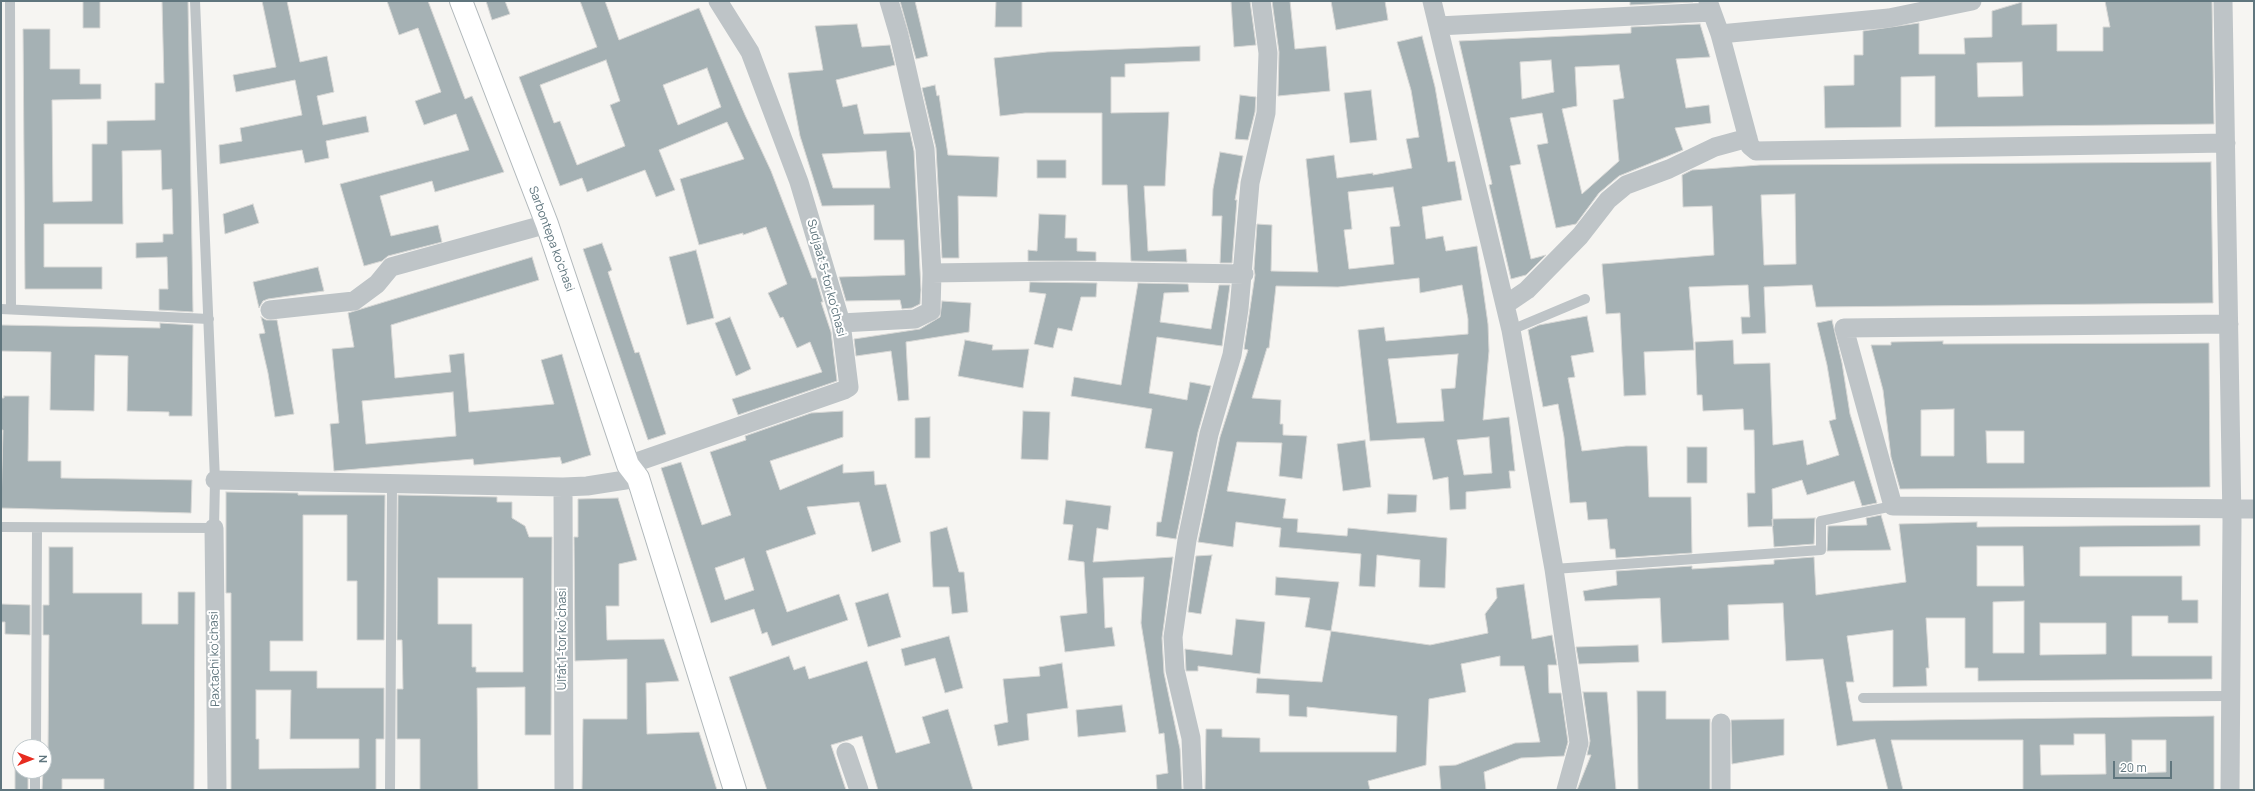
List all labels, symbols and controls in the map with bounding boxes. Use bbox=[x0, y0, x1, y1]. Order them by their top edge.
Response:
street label: Sarbontepa ko'chasi bbox=[525, 184, 577, 294]
street label: Sudjaat 5-tor koʻchasi bbox=[803, 218, 849, 338]
street label: Ulfat 1-tor koʻchasi bbox=[556, 588, 570, 690]
street label: Paxtachi koʻchasi bbox=[207, 611, 223, 707]
north arrow bbox=[12, 739, 52, 779]
scale bar bbox=[2115, 753, 2174, 779]
text: N bbox=[36, 755, 51, 763]
text: 20 m bbox=[2120, 759, 2147, 776]

